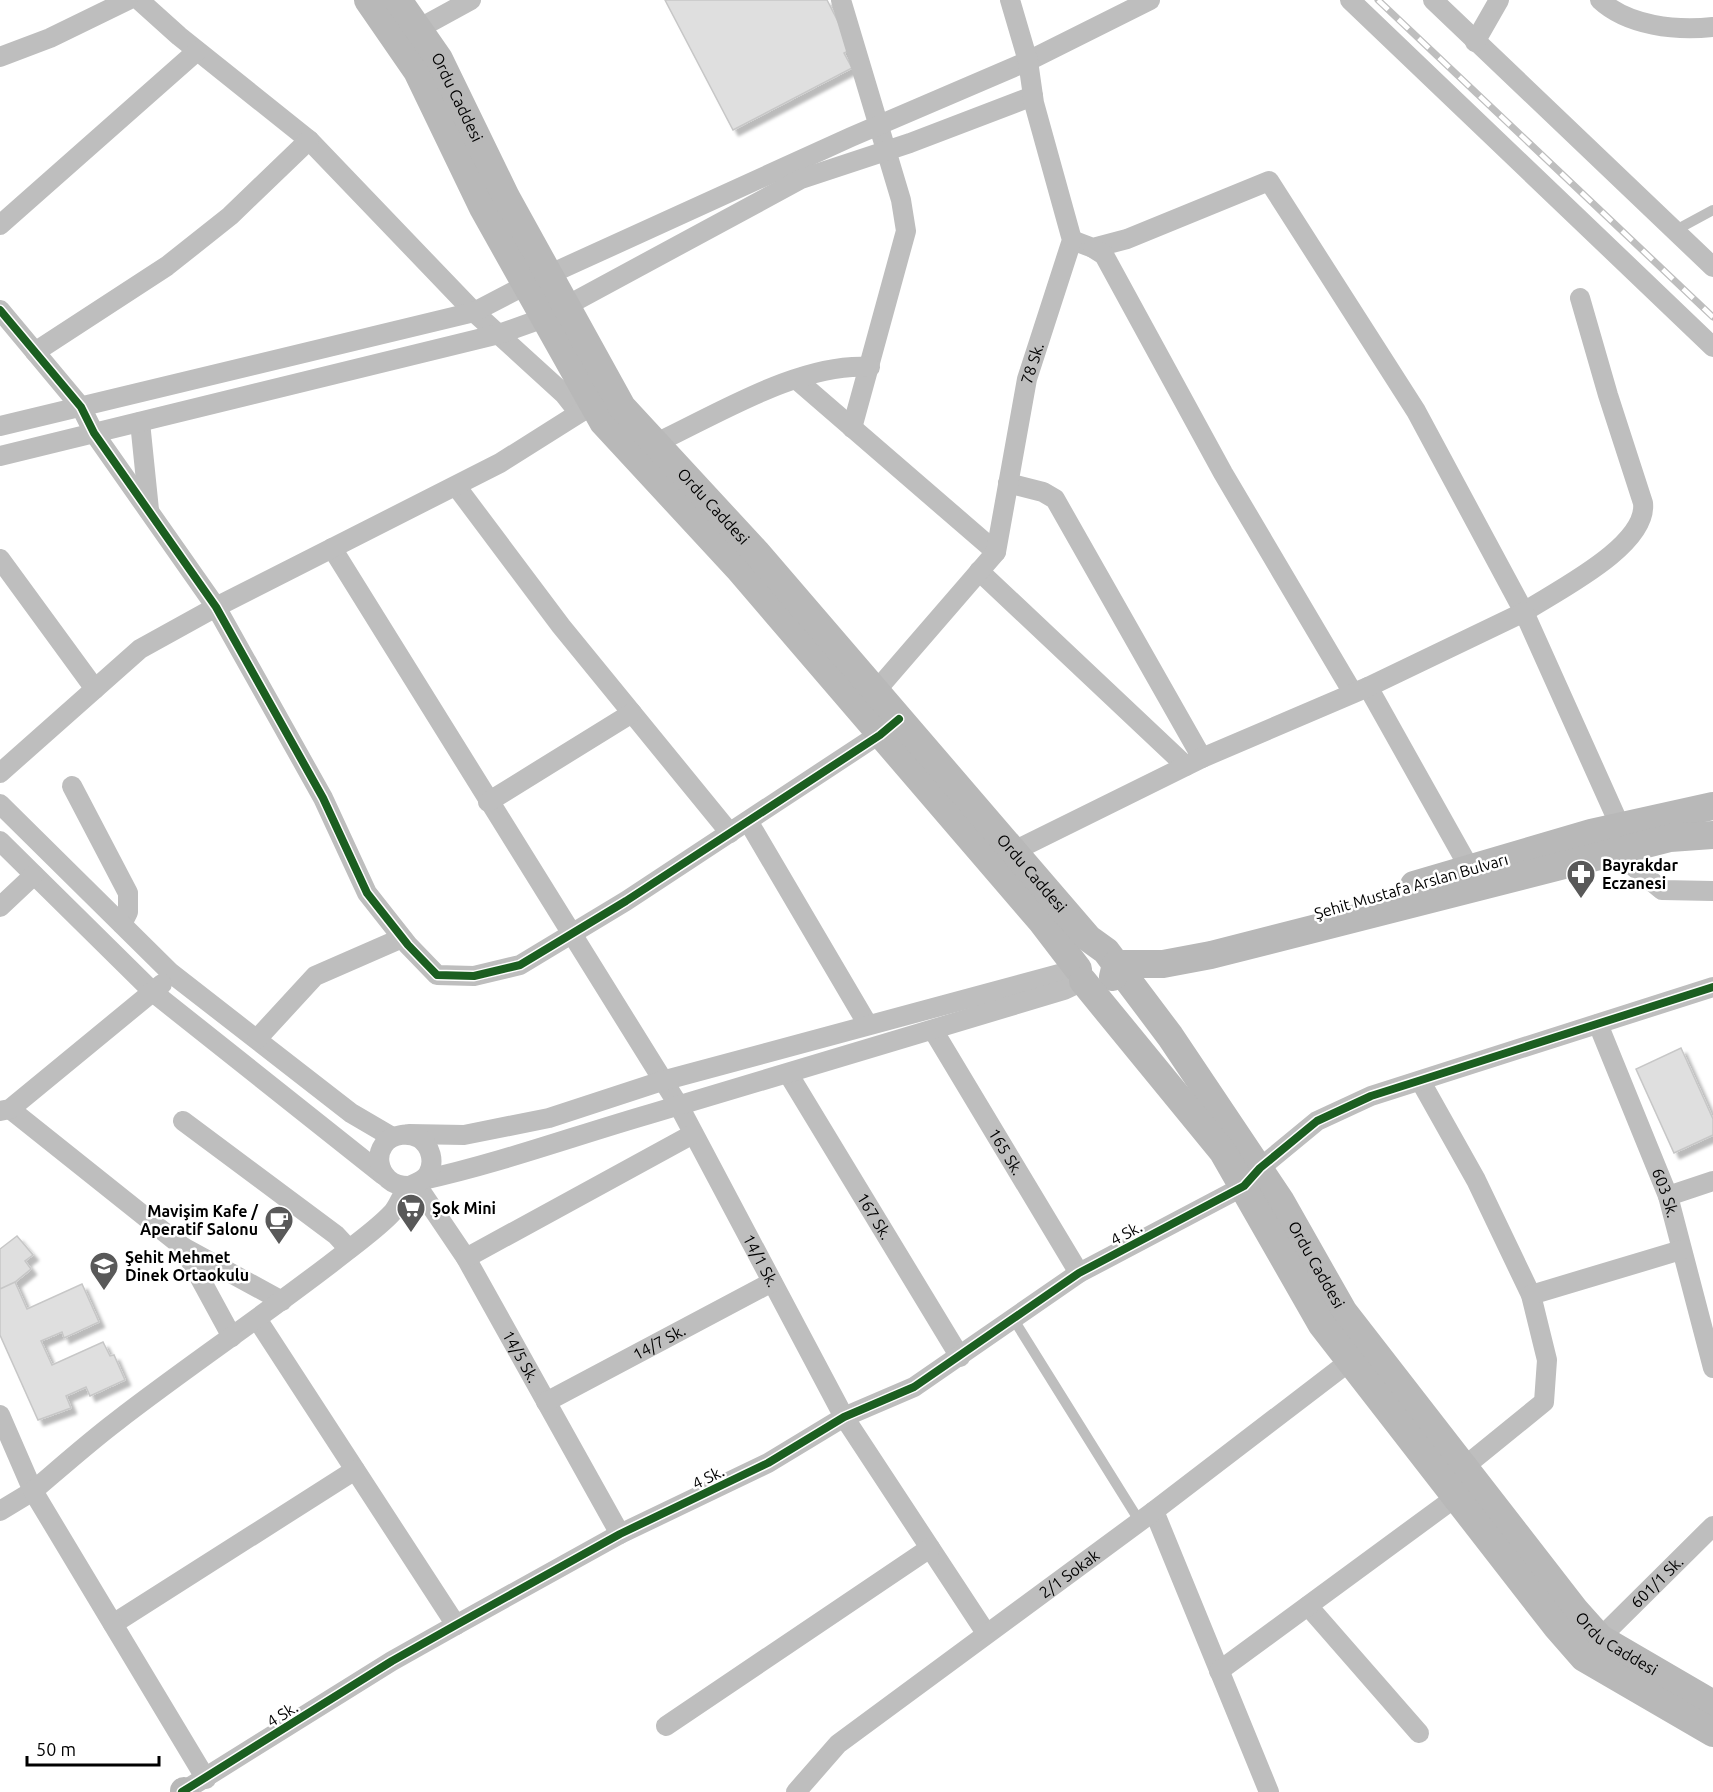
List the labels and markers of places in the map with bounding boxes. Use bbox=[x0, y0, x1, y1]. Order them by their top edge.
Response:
place label: Bayrakdar Eczanesi bbox=[1602, 856, 1679, 892]
pharmacy icon: Bayrakdar Eczanesi bbox=[1565, 858, 1597, 900]
supermarket icon: Şok Mini bbox=[395, 1192, 427, 1234]
place label: Şok Mini bbox=[432, 1199, 496, 1218]
place label: Mavişim Kafe / Aperatif Salonu bbox=[140, 1202, 259, 1238]
cafe icon: Mavişim Kafe / Aperatif Salonu bbox=[263, 1204, 295, 1246]
place label: Şehit Mehmet Dinek Ortaokulu bbox=[125, 1248, 249, 1284]
school or university icon: Şehit Mehmet Dinek Ortaokulu bbox=[88, 1250, 120, 1292]

